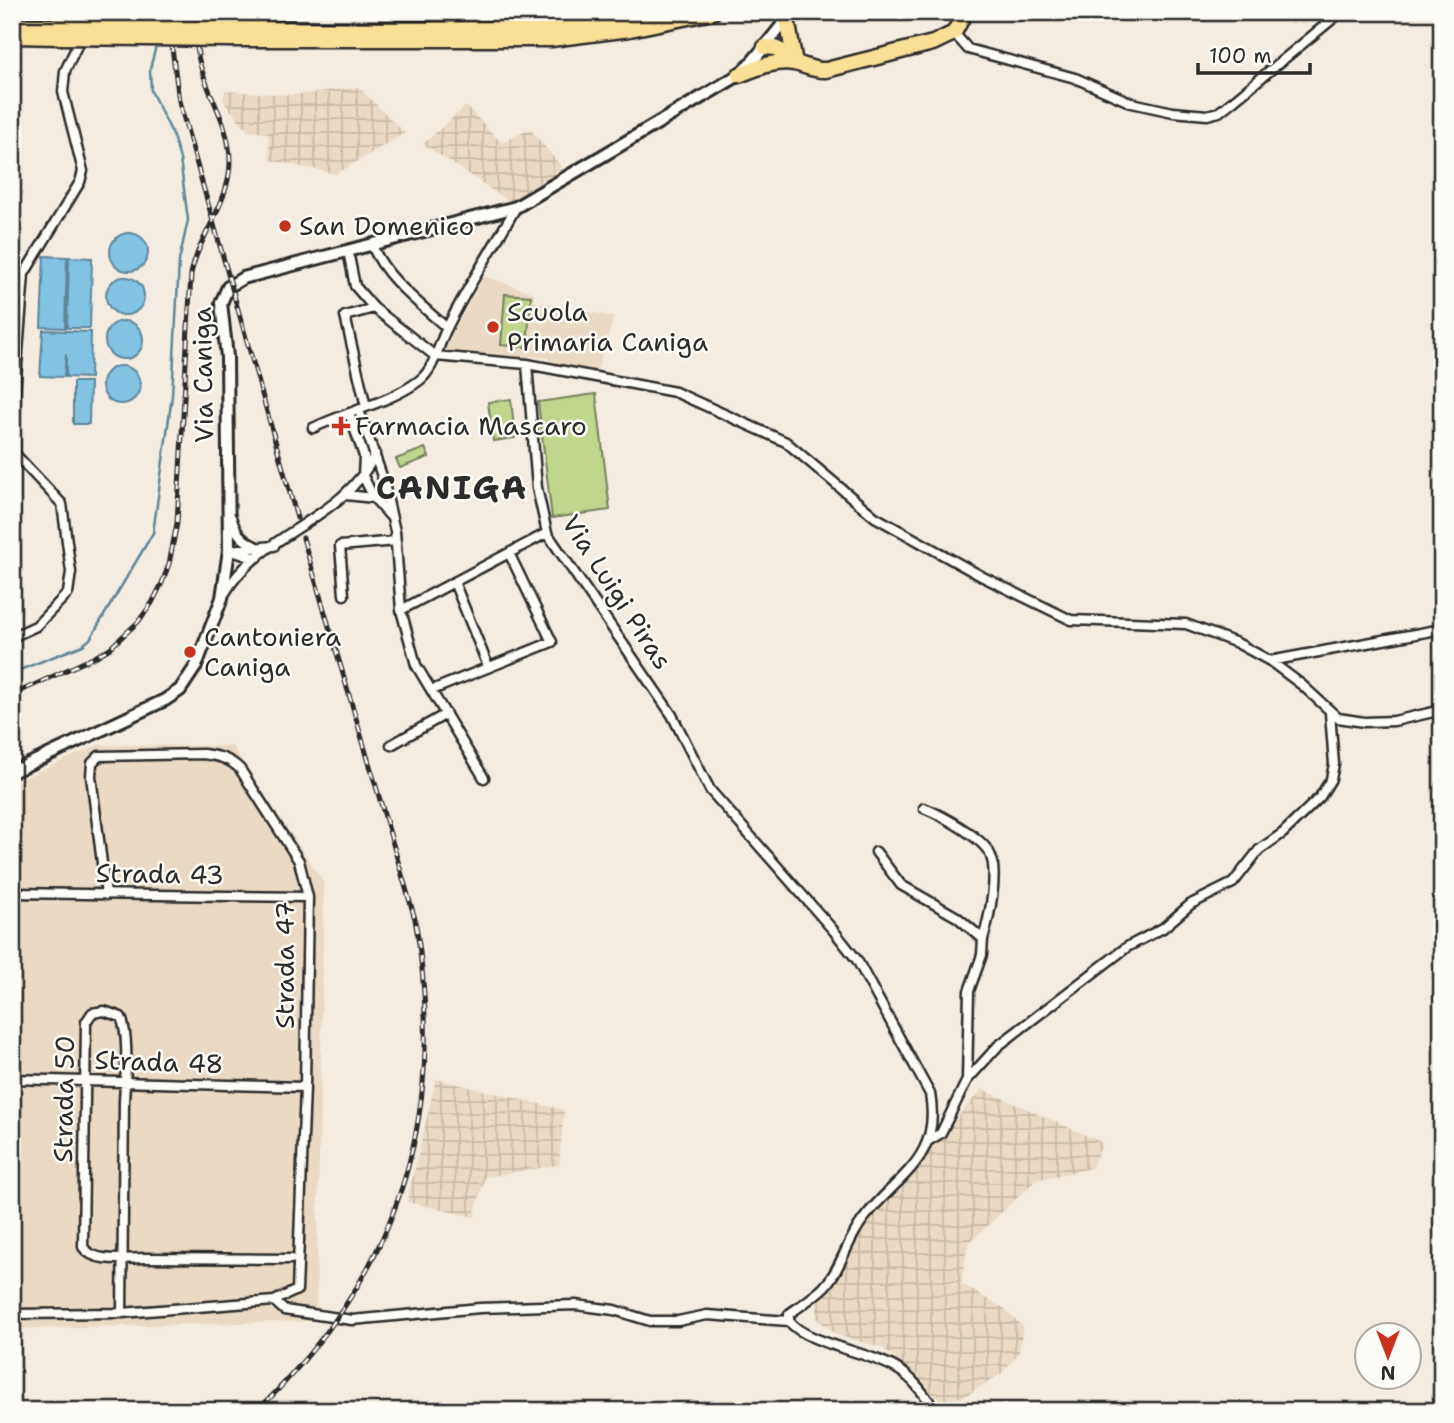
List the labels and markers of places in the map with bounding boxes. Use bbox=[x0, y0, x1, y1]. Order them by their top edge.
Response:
place label: San Domenico bbox=[299, 208, 474, 243]
marker: San Domenico bbox=[277, 218, 293, 234]
place label: Scuola Primaria Caniga bbox=[507, 294, 708, 359]
marker: Scuola Primaria Caniga bbox=[485, 319, 501, 335]
place label: Farmacia Mascaro bbox=[355, 408, 587, 443]
marker: Farmacia Mascaro bbox=[333, 418, 349, 434]
place label: Cantoniera Caniga bbox=[204, 619, 341, 684]
marker: Cantoniera Caniga bbox=[182, 644, 198, 660]

